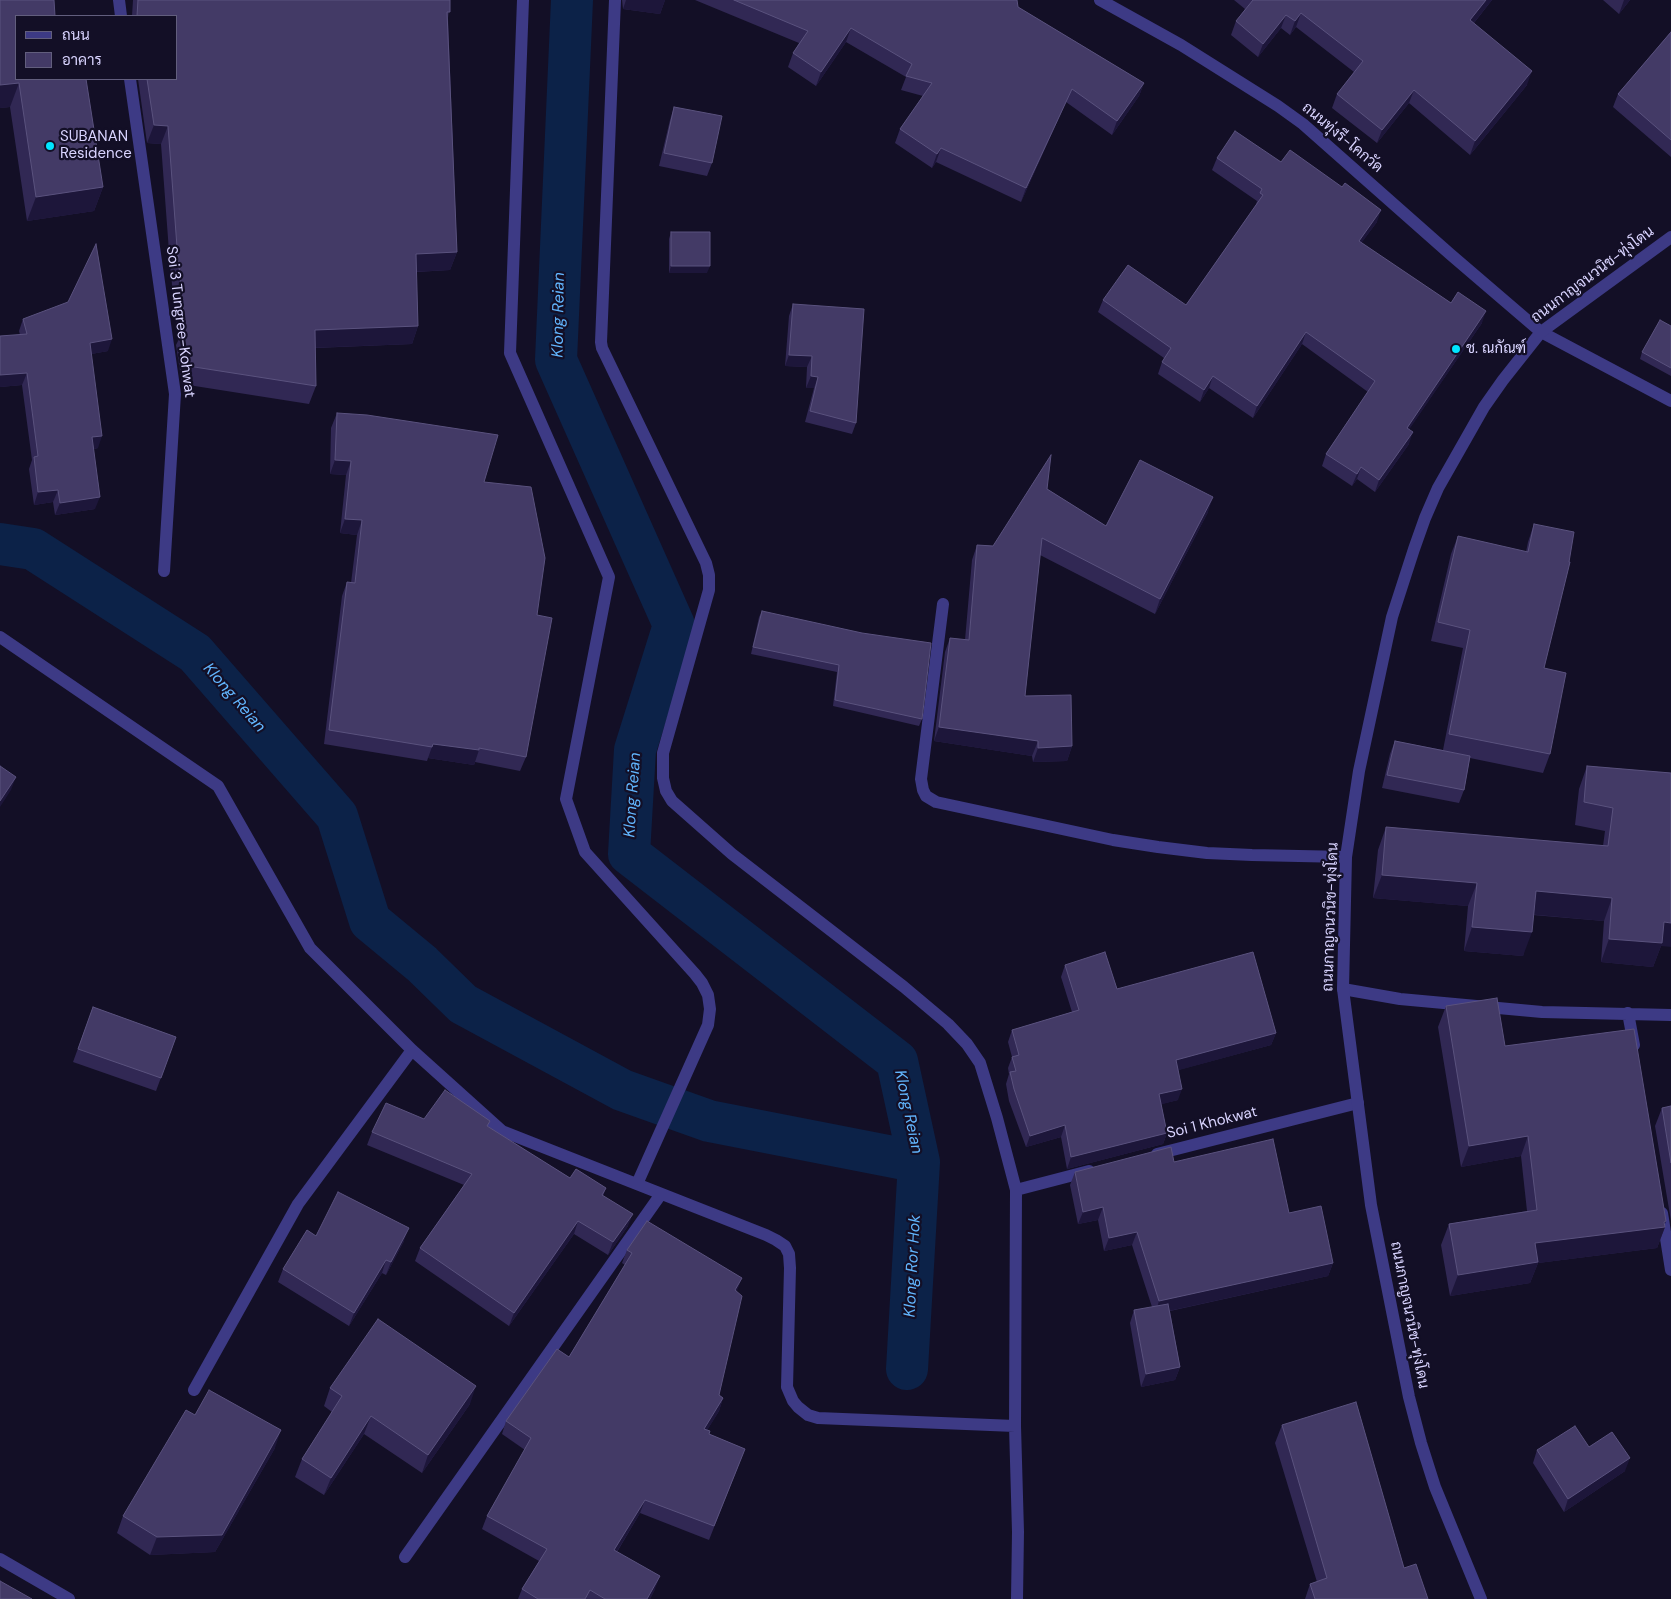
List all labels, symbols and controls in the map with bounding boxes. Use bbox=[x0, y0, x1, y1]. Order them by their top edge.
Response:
legend bbox=[15, 15, 178, 80]
text: ถนน bbox=[62, 25, 90, 45]
text: อาคาร bbox=[62, 50, 102, 70]
street label: ถนนทุ่งรี-โคกวัด bbox=[1298, 99, 1386, 177]
place label: SUBANAN Residence bbox=[60, 128, 132, 163]
marker: SUBANAN Residence bbox=[44, 140, 56, 152]
street label: ถนนกาญจนวนิช-ทุ่งโดน bbox=[1528, 223, 1658, 327]
street label: Soi 3 Tungree-Kohwat bbox=[162, 245, 198, 399]
water label: Klong Reian bbox=[549, 272, 569, 358]
place label: ช. ณกัณฑ์ bbox=[1466, 340, 1526, 358]
marker: ช. ณกัณฑ์ bbox=[1450, 343, 1462, 355]
water label: Klong Reian bbox=[199, 660, 269, 736]
water label: Klong Reian bbox=[620, 752, 646, 838]
street label: ถนนกาญจนวนิช-ทุ่งโดน bbox=[1319, 842, 1343, 992]
water label: Klong Reian bbox=[890, 1068, 926, 1156]
street label: Soi 1 Khokwat bbox=[1165, 1103, 1259, 1143]
water label: Klong Ror Hok bbox=[901, 1214, 925, 1318]
street label: ถนนกาญจนวนิช-ทุ่งโดน bbox=[1386, 1240, 1432, 1390]

